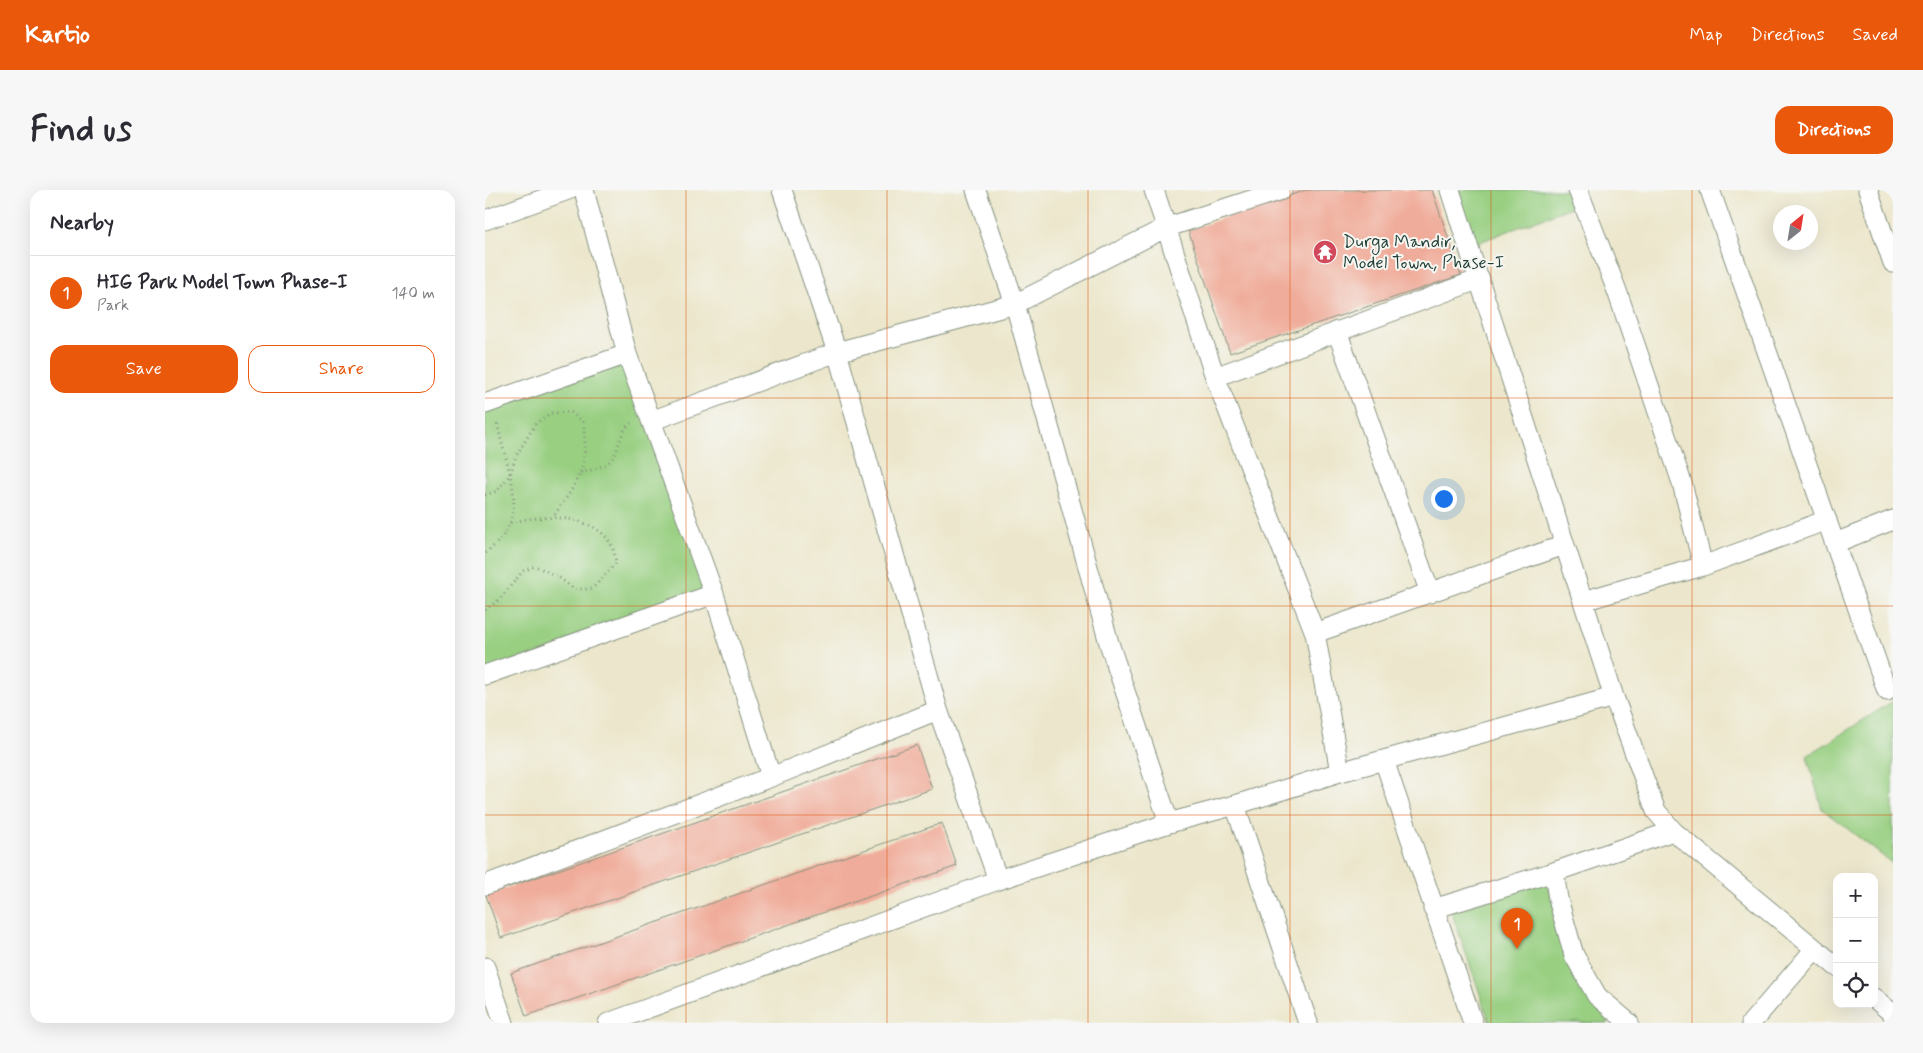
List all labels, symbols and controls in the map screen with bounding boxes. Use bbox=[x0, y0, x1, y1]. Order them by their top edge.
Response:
text: Kartio bbox=[25, 20, 90, 51]
text: Map bbox=[1690, 23, 1723, 47]
text: Directions bbox=[1751, 23, 1825, 47]
text: Saved bbox=[1853, 23, 1898, 47]
button: Directions bbox=[1775, 106, 1893, 154]
text: Find us bbox=[30, 107, 132, 153]
north arrow bbox=[1773, 205, 1818, 250]
text: Nearby bbox=[50, 209, 114, 237]
place label: Durga Mandir, Model Town, Phase-I bbox=[1343, 230, 1504, 275]
temple icon: Durga Mandir, Model Town, Phase-I bbox=[1312, 239, 1338, 265]
text: HIG Park Model Town Phase-I bbox=[97, 270, 348, 295]
text: 1 bbox=[62, 283, 70, 304]
text: 140 m bbox=[391, 283, 435, 304]
text: Park bbox=[97, 295, 129, 316]
button: Save bbox=[50, 345, 238, 393]
button: Share bbox=[248, 345, 435, 393]
your location bbox=[1431, 486, 1457, 512]
map controls bbox=[1833, 873, 1878, 1008]
button: + bbox=[1833, 873, 1878, 918]
pin: 1 bbox=[1501, 908, 1533, 949]
button: − bbox=[1833, 918, 1878, 963]
button: locate bbox=[1833, 963, 1878, 1008]

